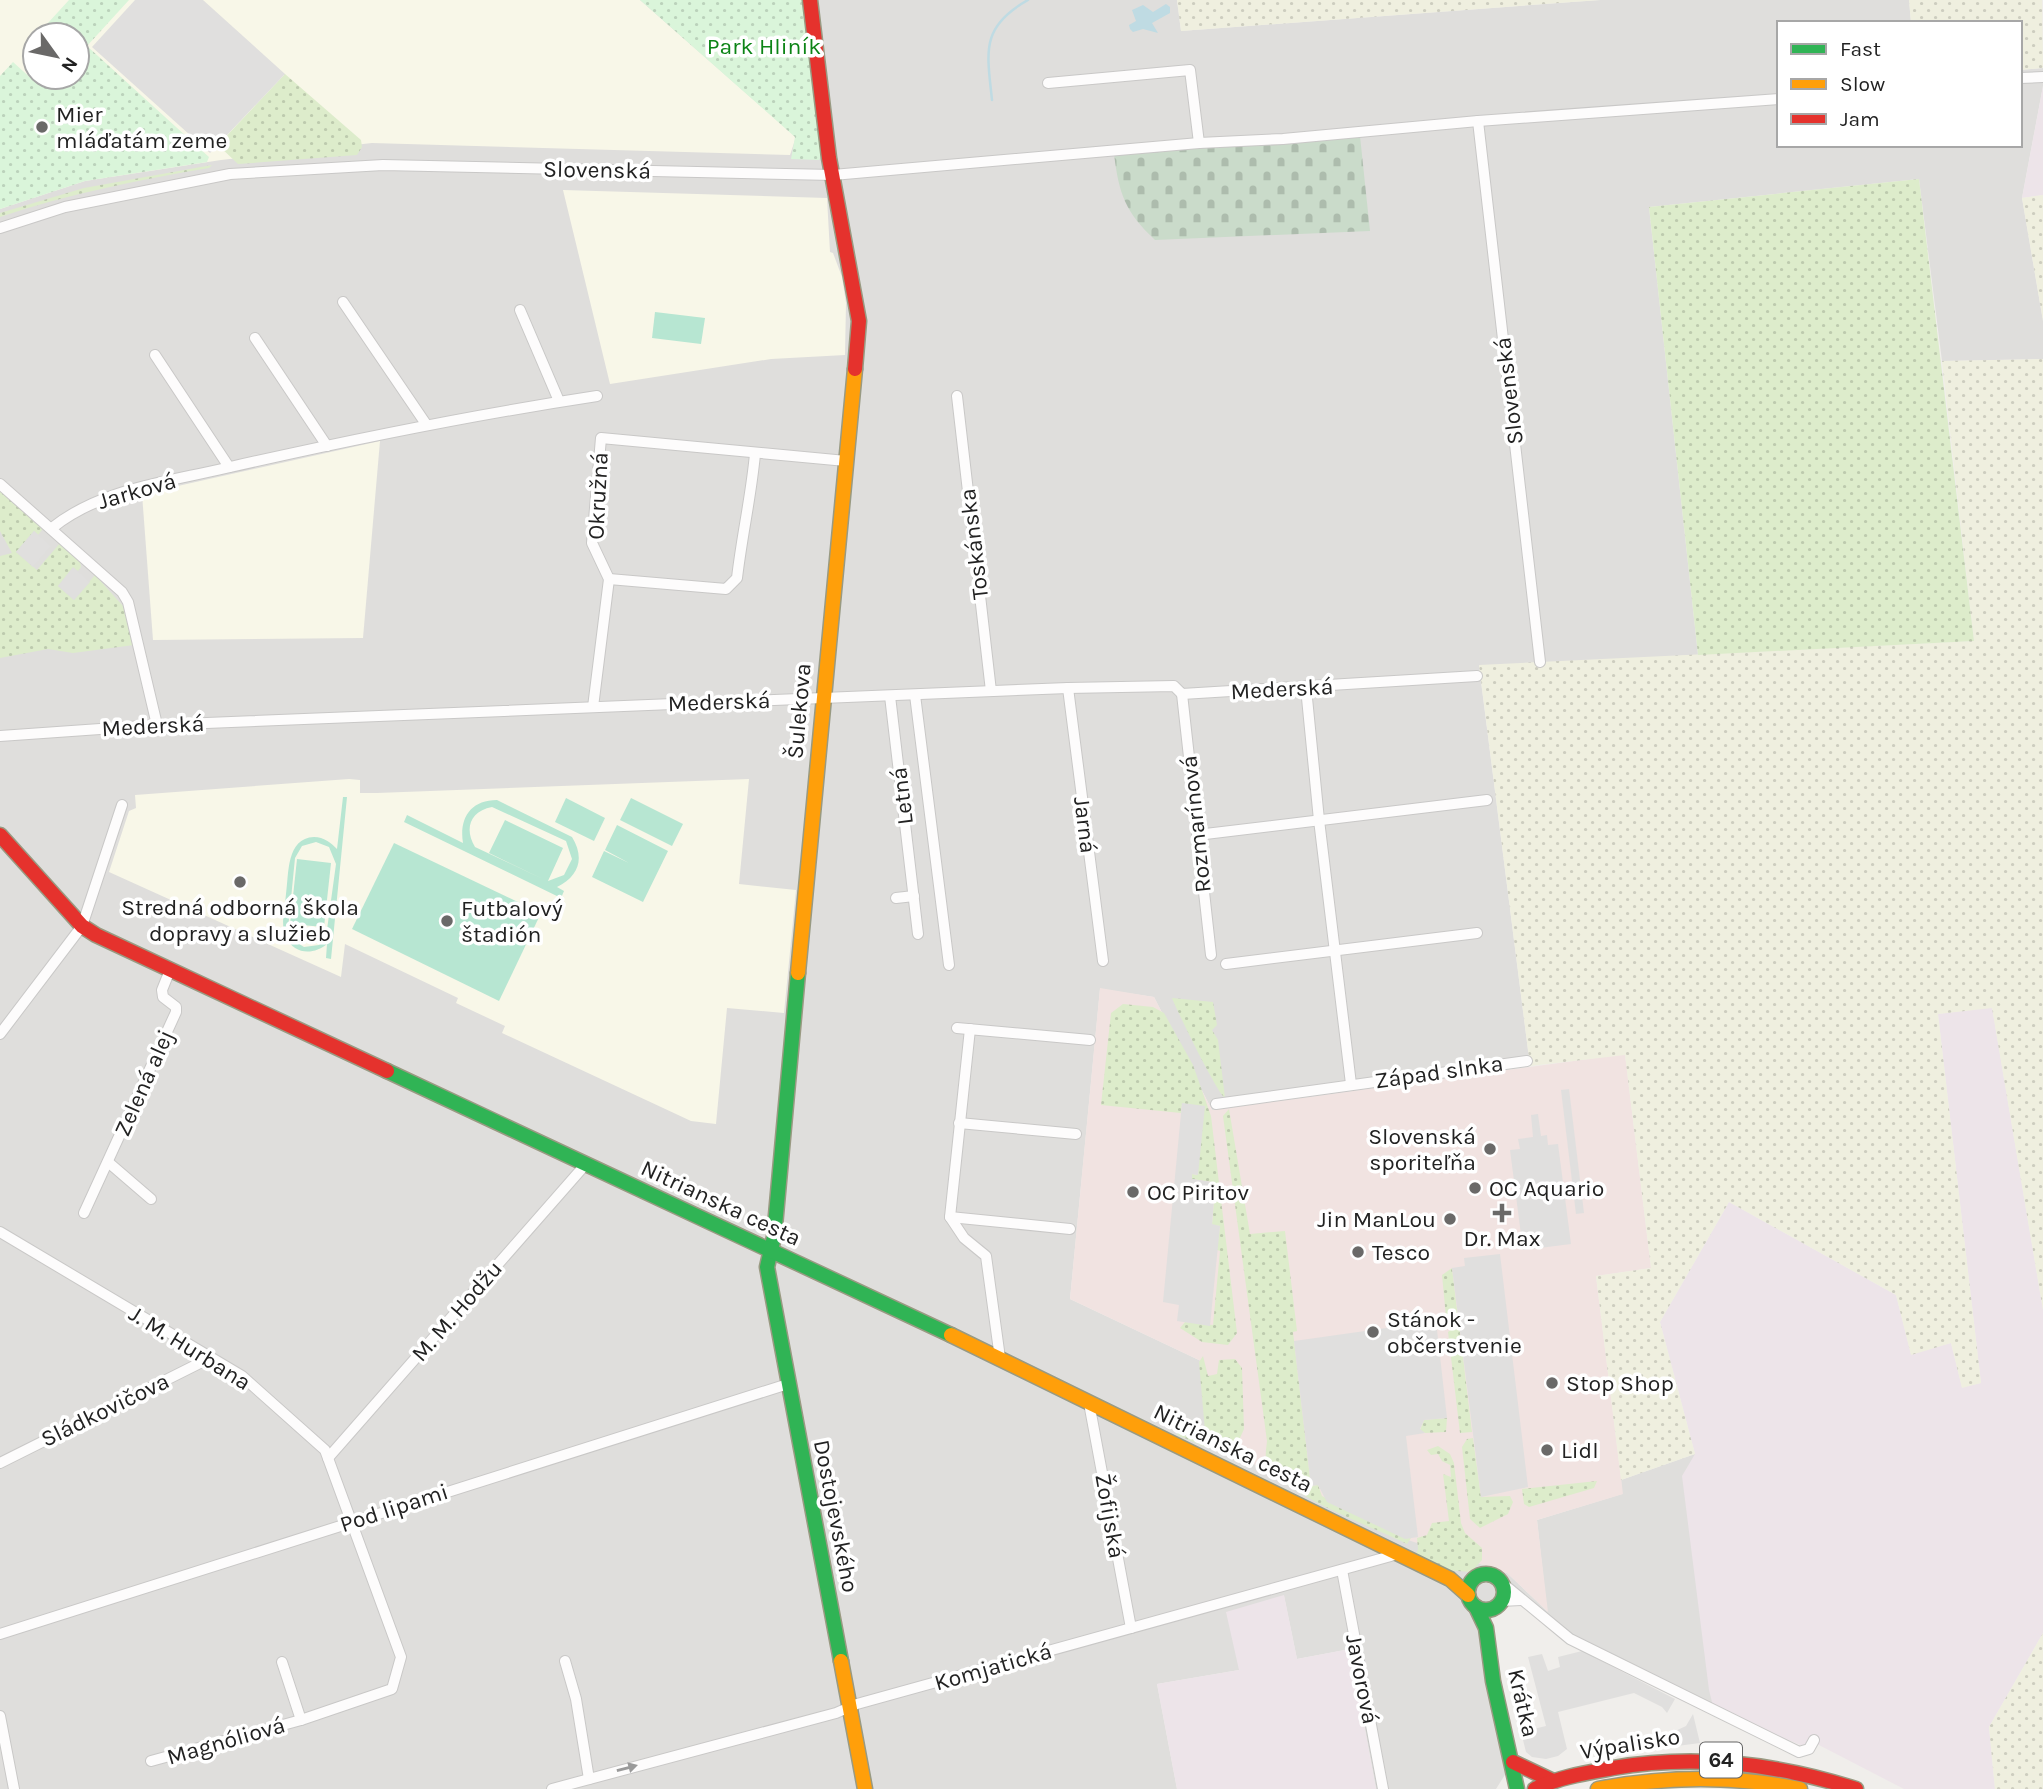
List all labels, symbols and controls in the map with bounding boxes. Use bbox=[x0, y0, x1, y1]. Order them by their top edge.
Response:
north arrow bbox=[21, 21, 91, 91]
legend bbox=[1777, 21, 2022, 147]
park label: Park Hliník bbox=[707, 33, 821, 60]
text: Fast bbox=[1840, 37, 1881, 61]
text: N bbox=[56, 53, 82, 76]
text: Slow bbox=[1840, 72, 1885, 96]
place label: Mier mláďatám zeme bbox=[56, 101, 227, 154]
text: Jam bbox=[1840, 107, 1880, 131]
marker: Mier mláďatám zeme bbox=[34, 119, 50, 135]
street label: Slovenská bbox=[543, 156, 651, 184]
street label: Slovenská bbox=[1489, 336, 1529, 446]
street label: Okružná bbox=[582, 452, 614, 540]
street label: Jarková bbox=[95, 467, 179, 515]
street label: Toskánska bbox=[954, 487, 994, 601]
street label: Šulekova bbox=[781, 662, 817, 760]
street label: Mederská bbox=[1230, 673, 1334, 705]
street label: Mederská bbox=[667, 687, 771, 717]
street label: Mederská bbox=[101, 710, 205, 742]
street label: Rozmarínová bbox=[1175, 754, 1217, 894]
street label: Letná bbox=[885, 766, 919, 826]
street label: Jarná bbox=[1068, 795, 1102, 855]
marker: Stredná odborná škola dopravy a služieb bbox=[232, 874, 248, 890]
place label: Stredná odborná škola dopravy a služieb bbox=[121, 894, 359, 947]
place label: Futbalový štadión bbox=[461, 895, 563, 948]
marker: Futbalový štadión bbox=[439, 913, 455, 929]
street label: Zelená alej bbox=[109, 1026, 179, 1140]
street label: Západ slnka bbox=[1373, 1050, 1505, 1094]
place label: Slovenská sporiteľňa bbox=[1368, 1123, 1476, 1176]
marker: Slovenská sporiteľňa bbox=[1482, 1141, 1498, 1157]
street label: Nitrianska cesta bbox=[637, 1154, 805, 1252]
place label: OC Aquario bbox=[1489, 1175, 1604, 1202]
place label: OC Piritov bbox=[1147, 1179, 1249, 1206]
marker: OC Aquario bbox=[1467, 1180, 1483, 1196]
marker: OC Piritov bbox=[1125, 1184, 1141, 1200]
marker: Dr. Max bbox=[1494, 1205, 1510, 1221]
place label: Jin ManLou bbox=[1317, 1206, 1436, 1233]
marker: Jin ManLou bbox=[1442, 1211, 1458, 1227]
place label: Dr. Max bbox=[1464, 1225, 1541, 1252]
place label: Tesco bbox=[1372, 1239, 1430, 1266]
marker: Tesco bbox=[1350, 1244, 1366, 1260]
street label: M. M. Hodžu bbox=[406, 1255, 508, 1367]
street label: J. M. Hurbana bbox=[124, 1300, 256, 1396]
place label: Stánok - občerstvenie bbox=[1387, 1306, 1522, 1359]
marker: Stánok - občerstvenie bbox=[1365, 1324, 1381, 1340]
street label: Sládkovičova bbox=[37, 1367, 173, 1453]
place label: Stop Shop bbox=[1566, 1370, 1674, 1397]
marker: Stop Shop bbox=[1544, 1375, 1560, 1391]
street label: Nitrianska cesta bbox=[1149, 1398, 1317, 1498]
street label: Dostojevského bbox=[808, 1437, 864, 1595]
place label: Lidl bbox=[1561, 1437, 1599, 1464]
marker: Lidl bbox=[1539, 1442, 1555, 1458]
street label: Žofijská bbox=[1089, 1471, 1131, 1561]
street label: Pod lipami bbox=[336, 1478, 452, 1538]
street label: Javorová bbox=[1340, 1632, 1384, 1726]
street label: Komjatická bbox=[931, 1637, 1055, 1697]
street label: Krátka bbox=[1502, 1666, 1544, 1740]
street label: Magnóliová bbox=[164, 1711, 288, 1771]
street label: Výpalisko bbox=[1578, 1723, 1682, 1765]
road number: 64 bbox=[1700, 1742, 1742, 1778]
one-way arrow bbox=[617, 1762, 639, 1773]

